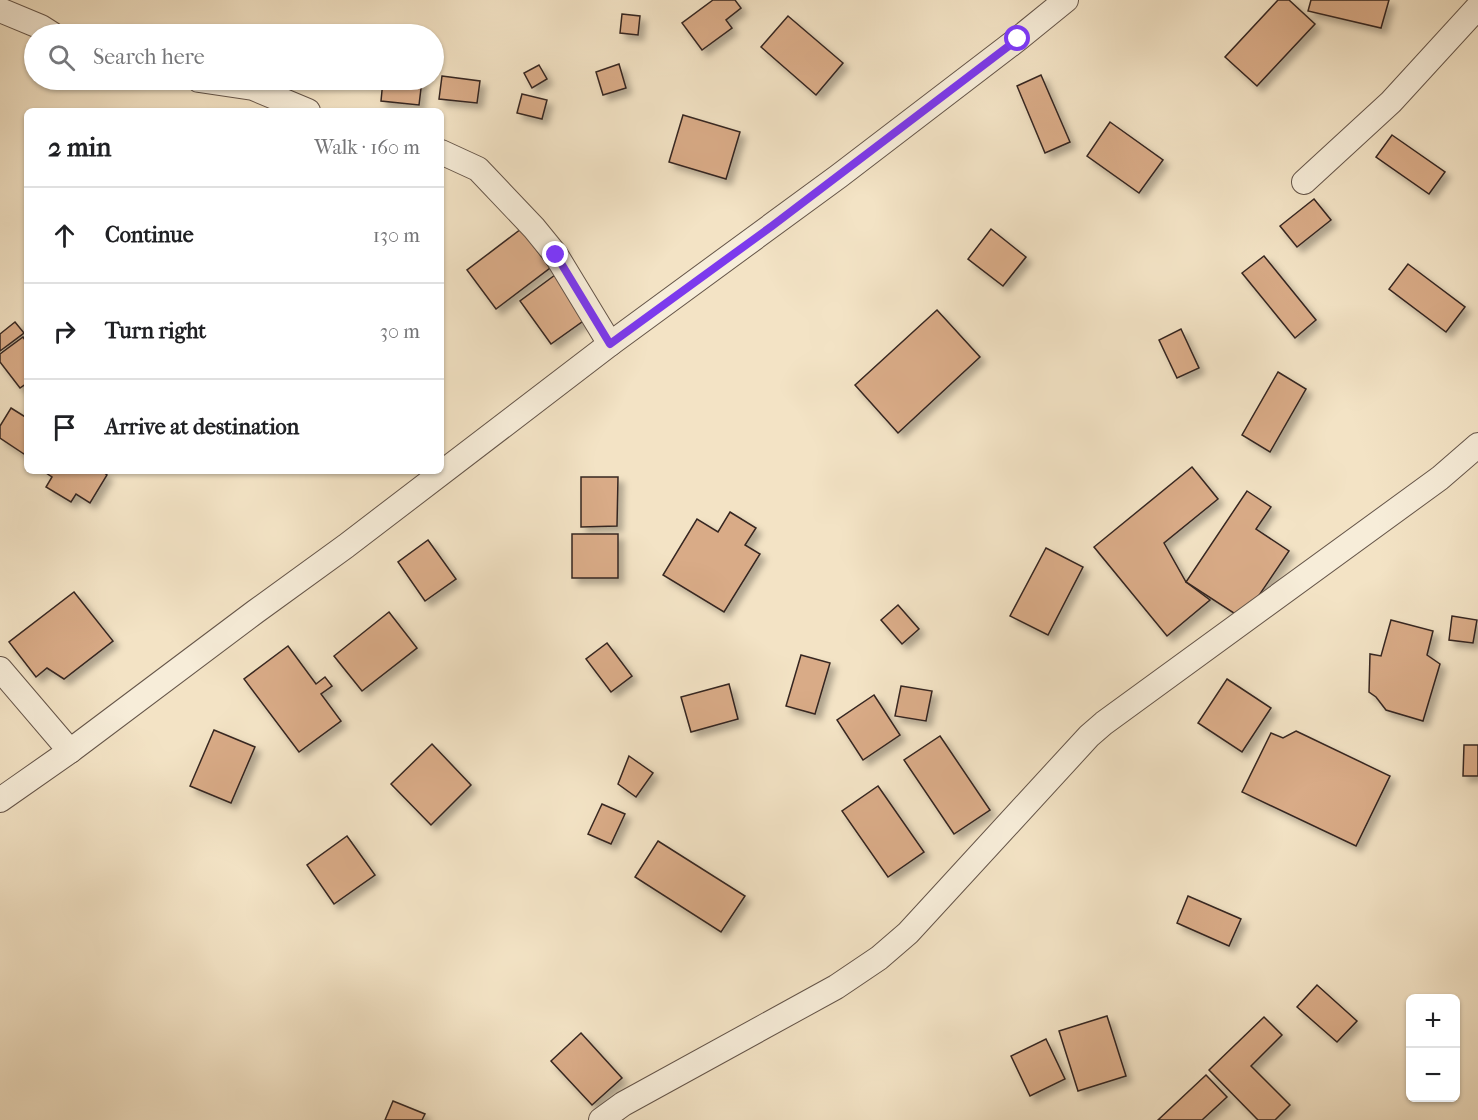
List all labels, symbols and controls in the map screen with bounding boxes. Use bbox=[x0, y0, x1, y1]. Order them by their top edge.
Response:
search box bbox=[24, 24, 444, 90]
route start bbox=[1004, 25, 1030, 51]
icon: search bbox=[45, 41, 78, 74]
text: Search here bbox=[93, 44, 205, 70]
text: 2 min bbox=[48, 132, 111, 163]
text: Walk · 160 m bbox=[314, 136, 420, 159]
icon: ahead bbox=[48, 219, 81, 252]
text: Continue bbox=[105, 222, 194, 248]
text: 130 m bbox=[373, 224, 420, 247]
route end bbox=[542, 241, 568, 267]
icon: right bbox=[48, 315, 81, 348]
text: Turn right bbox=[105, 318, 206, 344]
text: 30 m bbox=[380, 320, 420, 343]
icon: arrive bbox=[48, 411, 81, 444]
text: Arrive at destination bbox=[105, 414, 299, 440]
map controls bbox=[1406, 994, 1460, 1102]
button: + bbox=[1406, 994, 1460, 1048]
button: − bbox=[1406, 1048, 1460, 1102]

